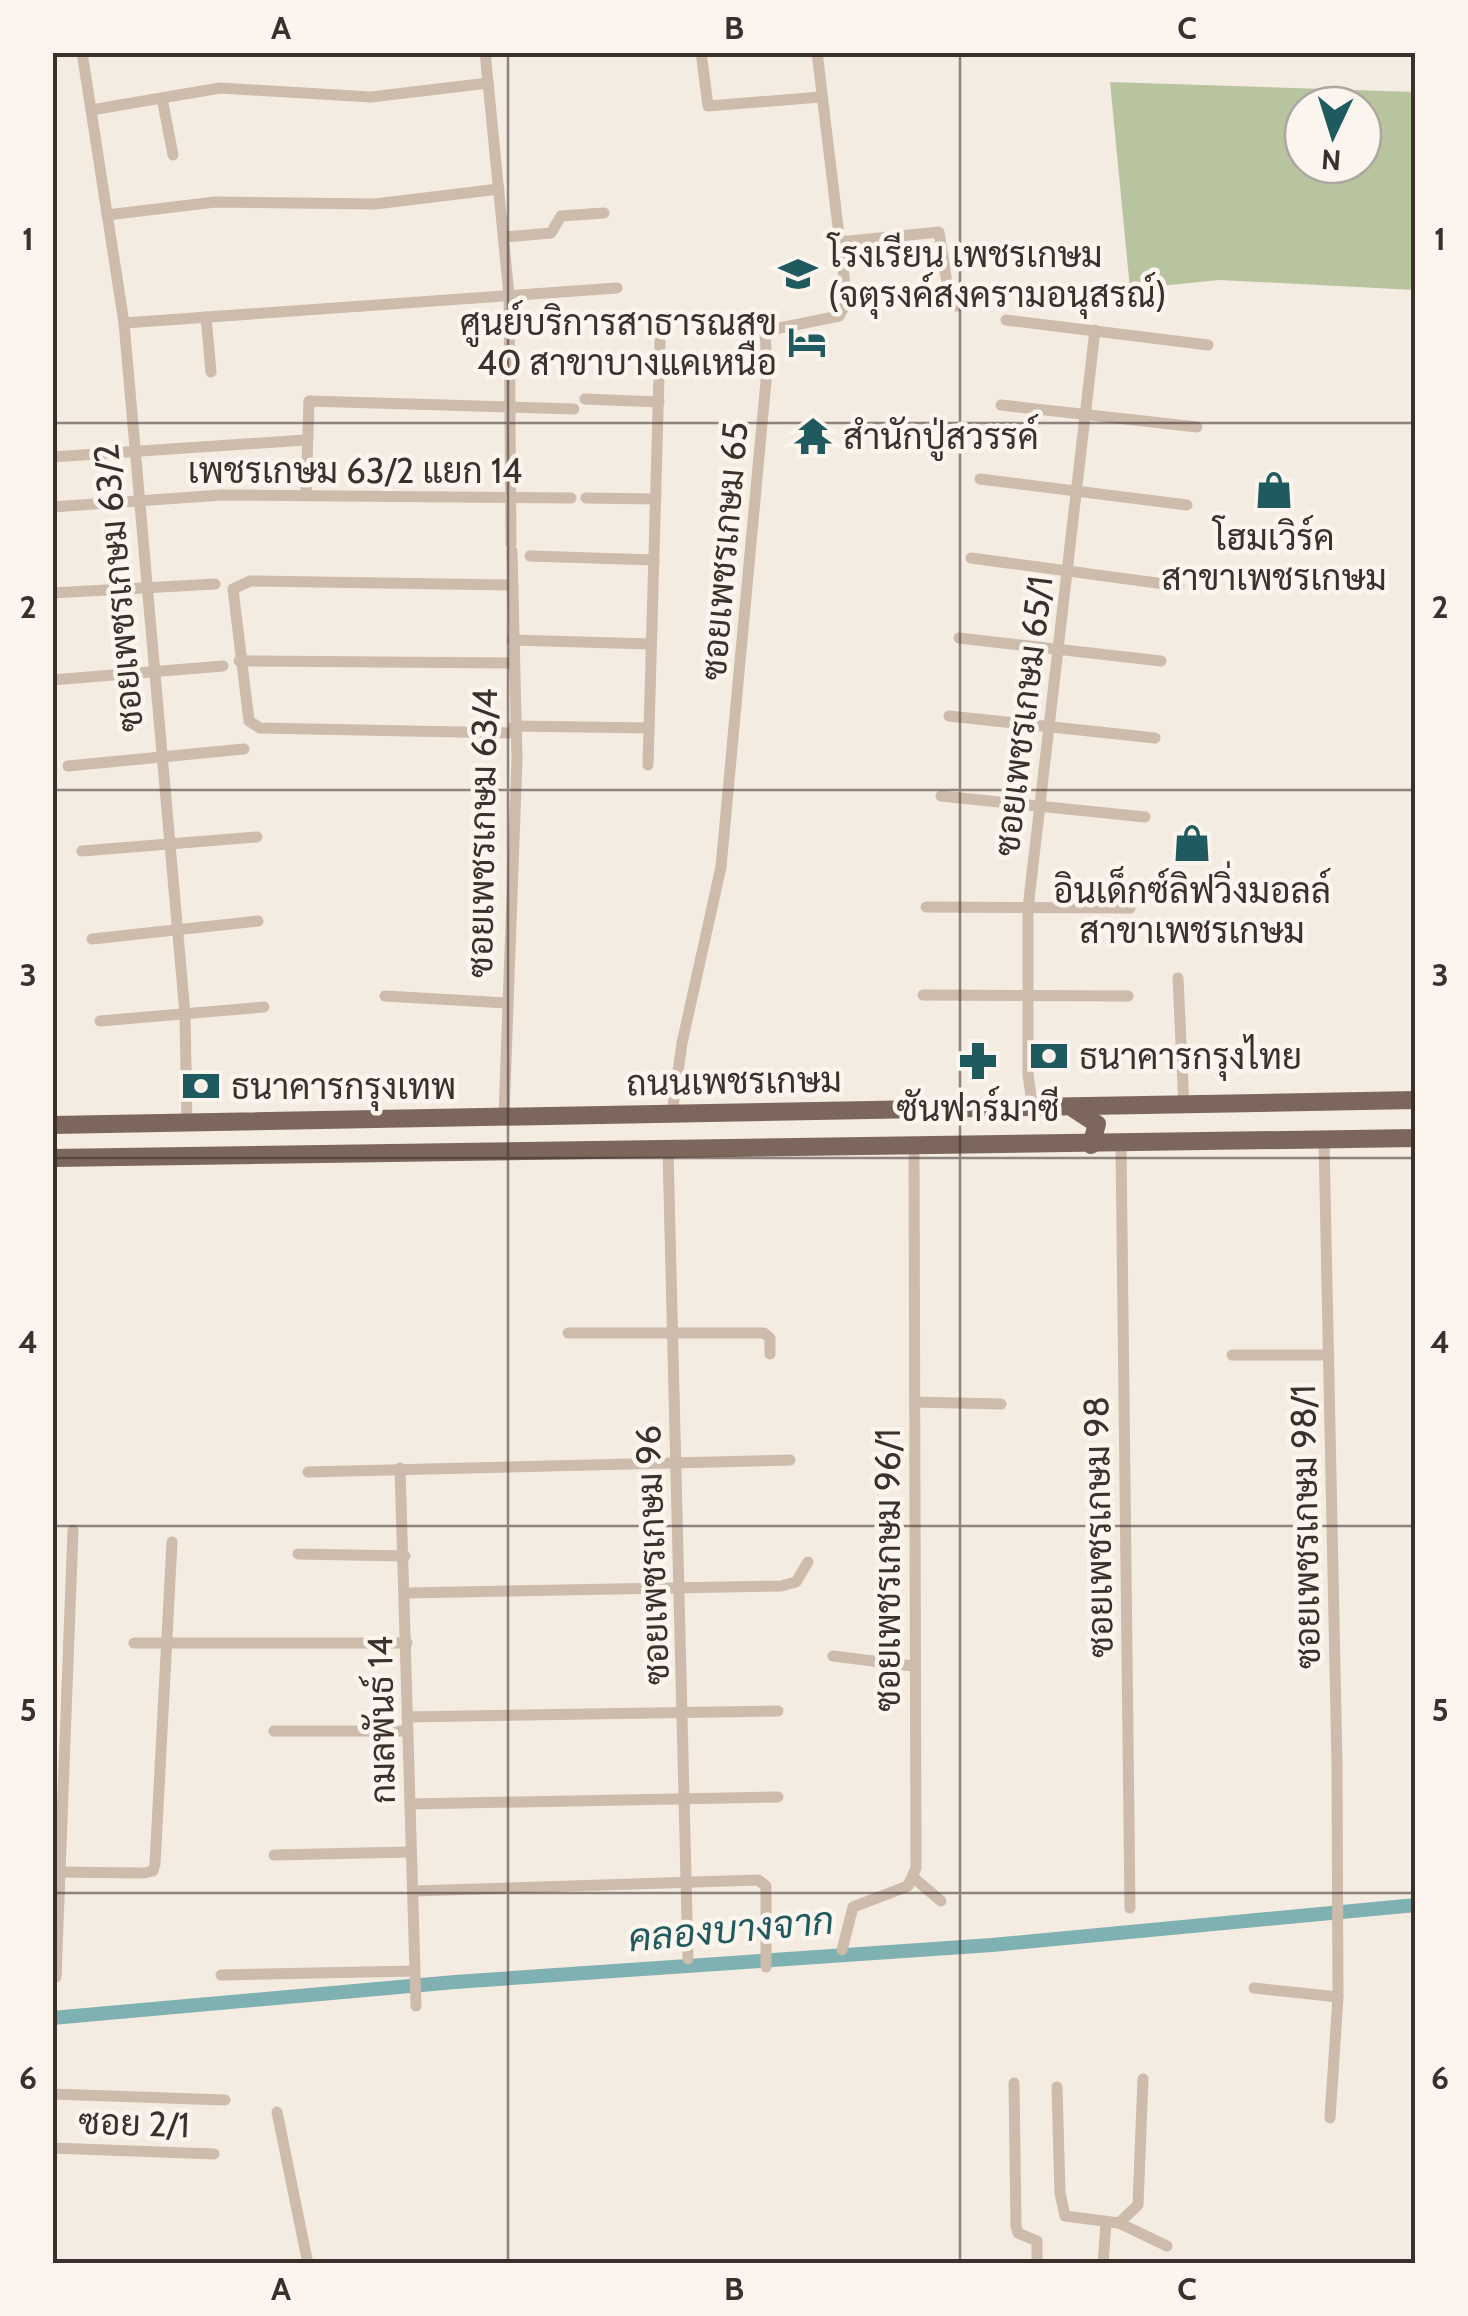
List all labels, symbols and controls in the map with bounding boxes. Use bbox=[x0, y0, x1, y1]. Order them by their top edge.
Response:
text: A bbox=[271, 8, 291, 47]
text: B bbox=[724, 8, 744, 47]
text: C bbox=[1177, 8, 1197, 47]
north arrow bbox=[1283, 85, 1383, 185]
text: N bbox=[1320, 142, 1342, 178]
text: 1 bbox=[22, 219, 34, 258]
text: 1 bbox=[1434, 219, 1446, 258]
place label: โรงเรียน เพชรเกษม (จตุรงค์สงครามอนุสรณ์) bbox=[826, 232, 1166, 319]
school or university icon: โรงเรียน เพชรเกษม (จตุรงค์สงครามอนุสรณ์) bbox=[777, 253, 819, 295]
place label: ศูนย์บริการสาธารณสุข 40 สาขาบางแคเหนือ bbox=[460, 300, 777, 384]
hotel icon: ศูนย์บริการสาธารณสุข 40 สาขาบางแคเหนือ bbox=[786, 321, 828, 363]
place label: สำนักปู่สวรรค์ bbox=[843, 414, 1039, 461]
temple icon: สำนักปู่สวรรค์ bbox=[792, 415, 834, 457]
street label: ซอยเพชรเกษม 65 bbox=[691, 420, 757, 682]
street label: ซอยเพชรเกษม 63/2 bbox=[84, 442, 152, 734]
street label: เพชรเกษม 63/2 แยก 14 bbox=[188, 449, 522, 492]
shop icon: โฮมเวิร์ค สาขาเพชรเกษม bbox=[1253, 469, 1295, 511]
place label: โฮมเวิร์ค สาขาเพชรเกษม bbox=[1161, 515, 1387, 599]
street label: ซอยเพชรเกษม 65/1 bbox=[984, 573, 1062, 859]
text: 2 bbox=[20, 587, 36, 626]
text: 2 bbox=[1432, 587, 1448, 626]
street label: ซอยเพชรเกษม 63/4 bbox=[458, 688, 506, 978]
shop icon: อินเด็กซ์ลิฟวิ่งมอลล์ สาขาเพชรเกษม bbox=[1171, 822, 1213, 864]
place label: อินเด็กซ์ลิฟวิ่งมอลล์ สาขาเพชรเกษม bbox=[1053, 861, 1331, 952]
text: 3 bbox=[19, 955, 37, 994]
text: 3 bbox=[1431, 955, 1449, 994]
place label: ธนาคารกรุงไทย bbox=[1079, 1034, 1302, 1081]
bank icon: ธนาคารกรุงไทย bbox=[1028, 1035, 1070, 1077]
pharmacy icon: ซันฟาร์มาซี bbox=[957, 1040, 999, 1082]
street label: ถนนเพชรเกษม bbox=[626, 1058, 842, 1104]
bank icon: ธนาคารกรุงเทพ bbox=[180, 1065, 222, 1107]
place label: ธนาคารกรุงเทพ bbox=[231, 1065, 456, 1111]
place label: ซันฟาร์มาซี bbox=[897, 1086, 1060, 1130]
text: 4 bbox=[18, 1322, 38, 1361]
text: 4 bbox=[1430, 1322, 1450, 1361]
street label: ซอยเพชรเกษม 98/1 bbox=[1281, 1385, 1329, 1669]
street label: ซอยเพชรเกษม 98 bbox=[1074, 1396, 1122, 1658]
street label: ซอยเพชรเกษม 96 bbox=[626, 1424, 678, 1686]
street label: ซอยเพชรเกษม 96/1 bbox=[866, 1429, 909, 1711]
street label: กมลพันธ์ 14 bbox=[357, 1636, 404, 1804]
text: 5 bbox=[19, 1690, 37, 1729]
text: 5 bbox=[1431, 1690, 1449, 1729]
water label: คลองบางจาก bbox=[626, 1897, 836, 1961]
text: 6 bbox=[19, 2058, 37, 2097]
text: 6 bbox=[1431, 2058, 1449, 2097]
street label: ซอย 2/1 bbox=[78, 2100, 190, 2146]
text: A bbox=[271, 2269, 291, 2308]
text: B bbox=[724, 2269, 744, 2308]
text: C bbox=[1177, 2269, 1197, 2308]

